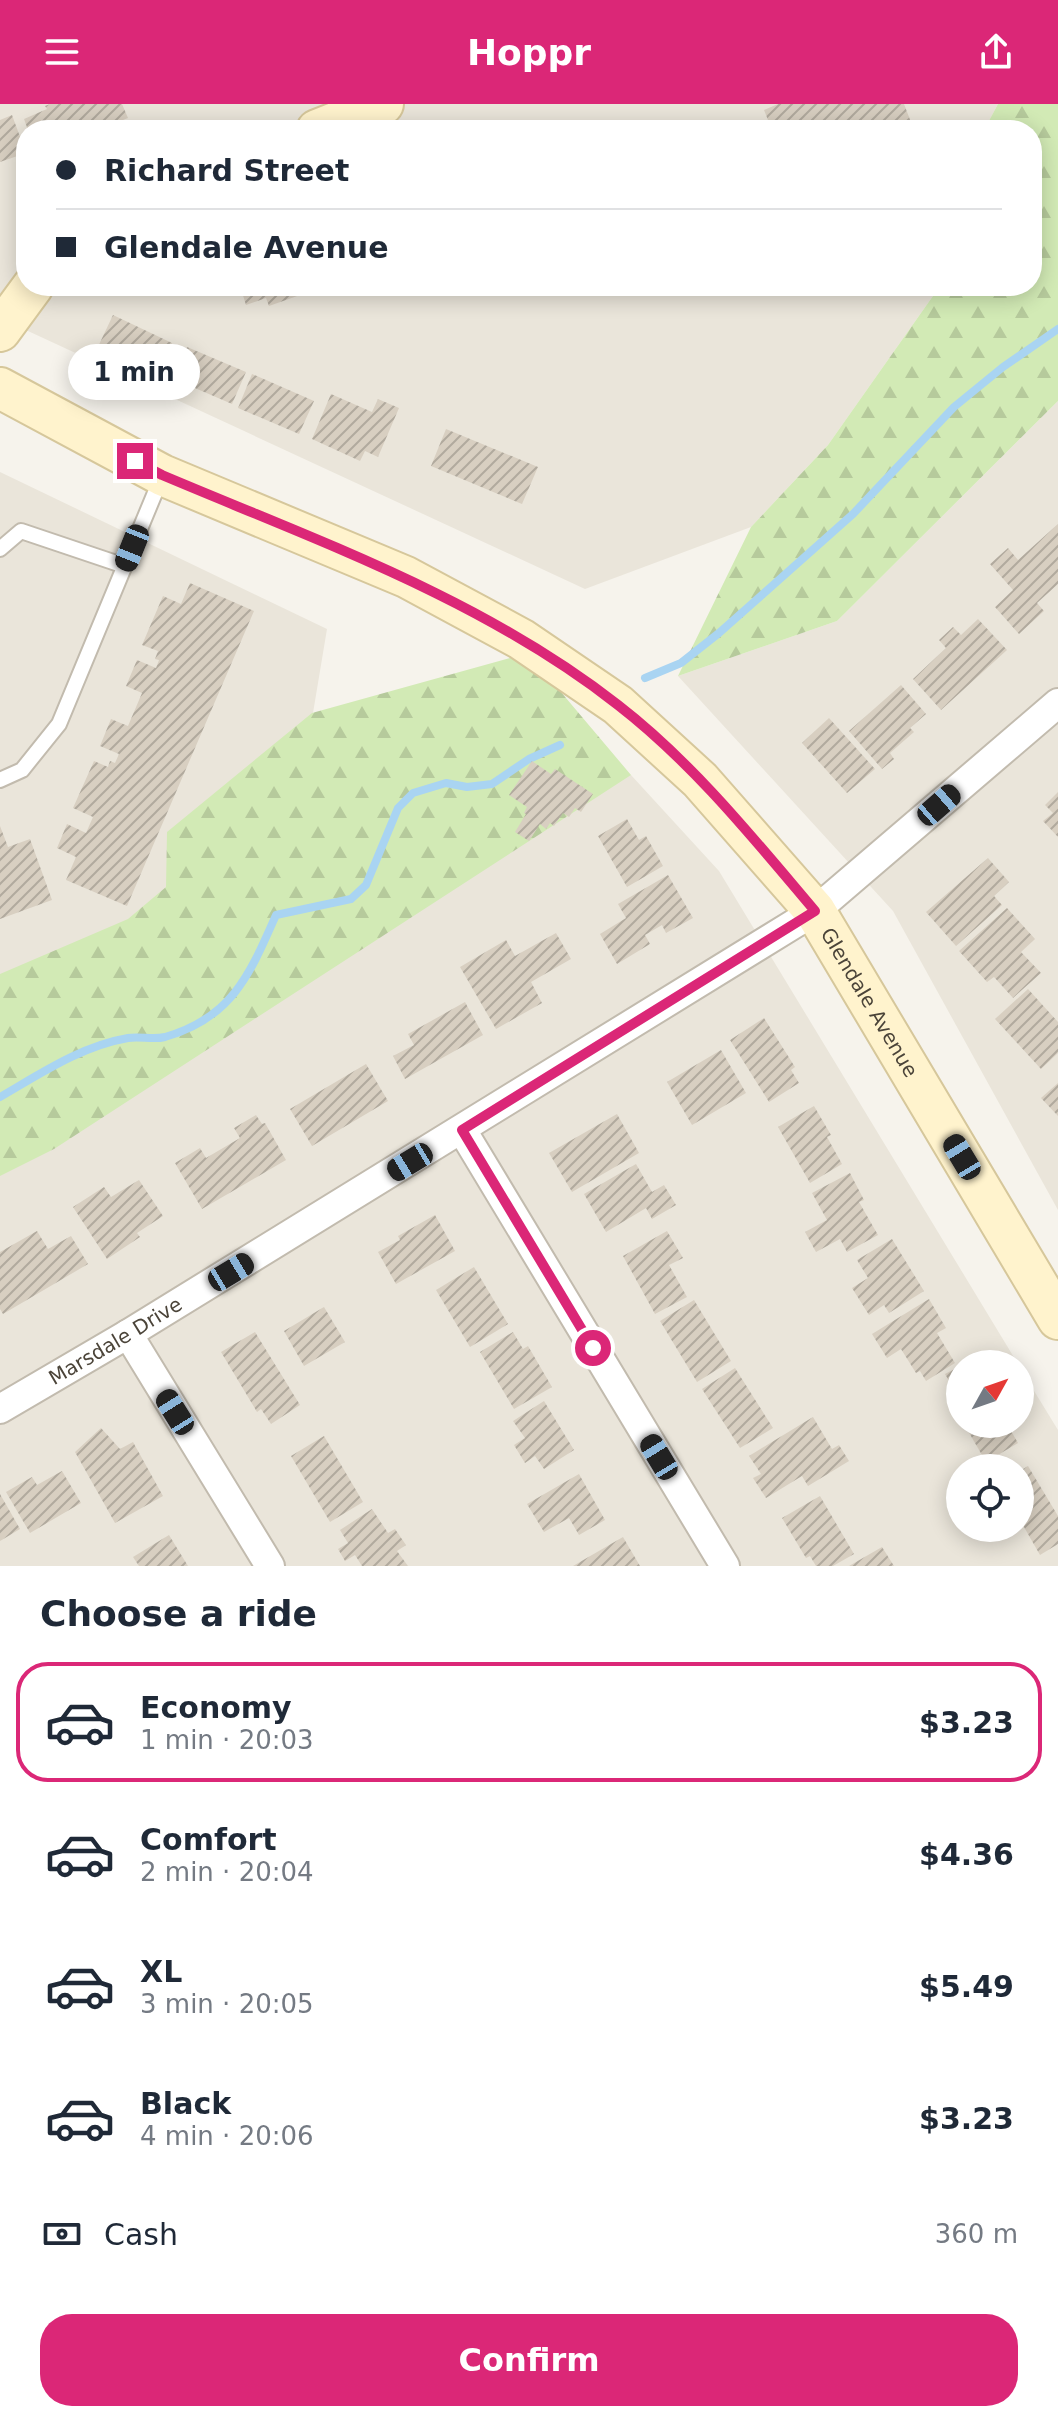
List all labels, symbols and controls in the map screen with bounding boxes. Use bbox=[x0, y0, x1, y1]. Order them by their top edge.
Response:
icon: menu bbox=[40, 30, 84, 74]
icon: share bbox=[974, 30, 1018, 74]
text: Hoppr bbox=[467, 32, 591, 73]
text: Richard Street bbox=[104, 153, 349, 188]
text: Glendale Avenue bbox=[104, 230, 389, 265]
callout: 1 min bbox=[69, 345, 201, 401]
text: 1 min bbox=[93, 357, 175, 387]
route end bbox=[117, 443, 153, 479]
car bbox=[112, 521, 152, 575]
car bbox=[913, 780, 965, 830]
street label: Glendale Avenue bbox=[816, 923, 923, 1081]
car bbox=[939, 1130, 985, 1184]
car bbox=[383, 1139, 437, 1185]
car bbox=[204, 1249, 258, 1295]
street label: Marsdale Drive bbox=[45, 1292, 186, 1390]
route start bbox=[575, 1330, 611, 1366]
north arrow bbox=[946, 1350, 1034, 1438]
map controls bbox=[946, 1350, 1034, 1542]
car bbox=[152, 1385, 198, 1439]
car bbox=[636, 1430, 682, 1484]
button: locate bbox=[946, 1454, 1034, 1542]
text: Choose a ride bbox=[40, 1593, 317, 1634]
icon: car bbox=[44, 1686, 116, 1758]
text: Economy bbox=[140, 1690, 292, 1725]
text: $3.23 bbox=[919, 1705, 1014, 1740]
text: 1 min · 20:03 bbox=[140, 1725, 314, 1755]
icon: car bbox=[44, 1818, 116, 1890]
text: Comfort bbox=[140, 1822, 277, 1857]
text: $4.36 bbox=[919, 1837, 1014, 1872]
text: 2 min · 20:04 bbox=[140, 1857, 314, 1887]
icon: car bbox=[44, 1950, 116, 2022]
text: XL bbox=[140, 1954, 182, 1989]
text: $5.49 bbox=[919, 1969, 1014, 2004]
text: 3 min · 20:05 bbox=[140, 1989, 314, 2019]
icon: car bbox=[44, 2082, 116, 2154]
text: Black bbox=[140, 2086, 231, 2121]
text: $3.23 bbox=[919, 2101, 1014, 2136]
text: 4 min · 20:06 bbox=[140, 2121, 314, 2151]
icon: cash bbox=[40, 2212, 84, 2256]
text: Cash bbox=[104, 2217, 178, 2252]
text: 360 m bbox=[935, 2219, 1018, 2249]
button: Confirm bbox=[40, 2314, 1018, 2406]

